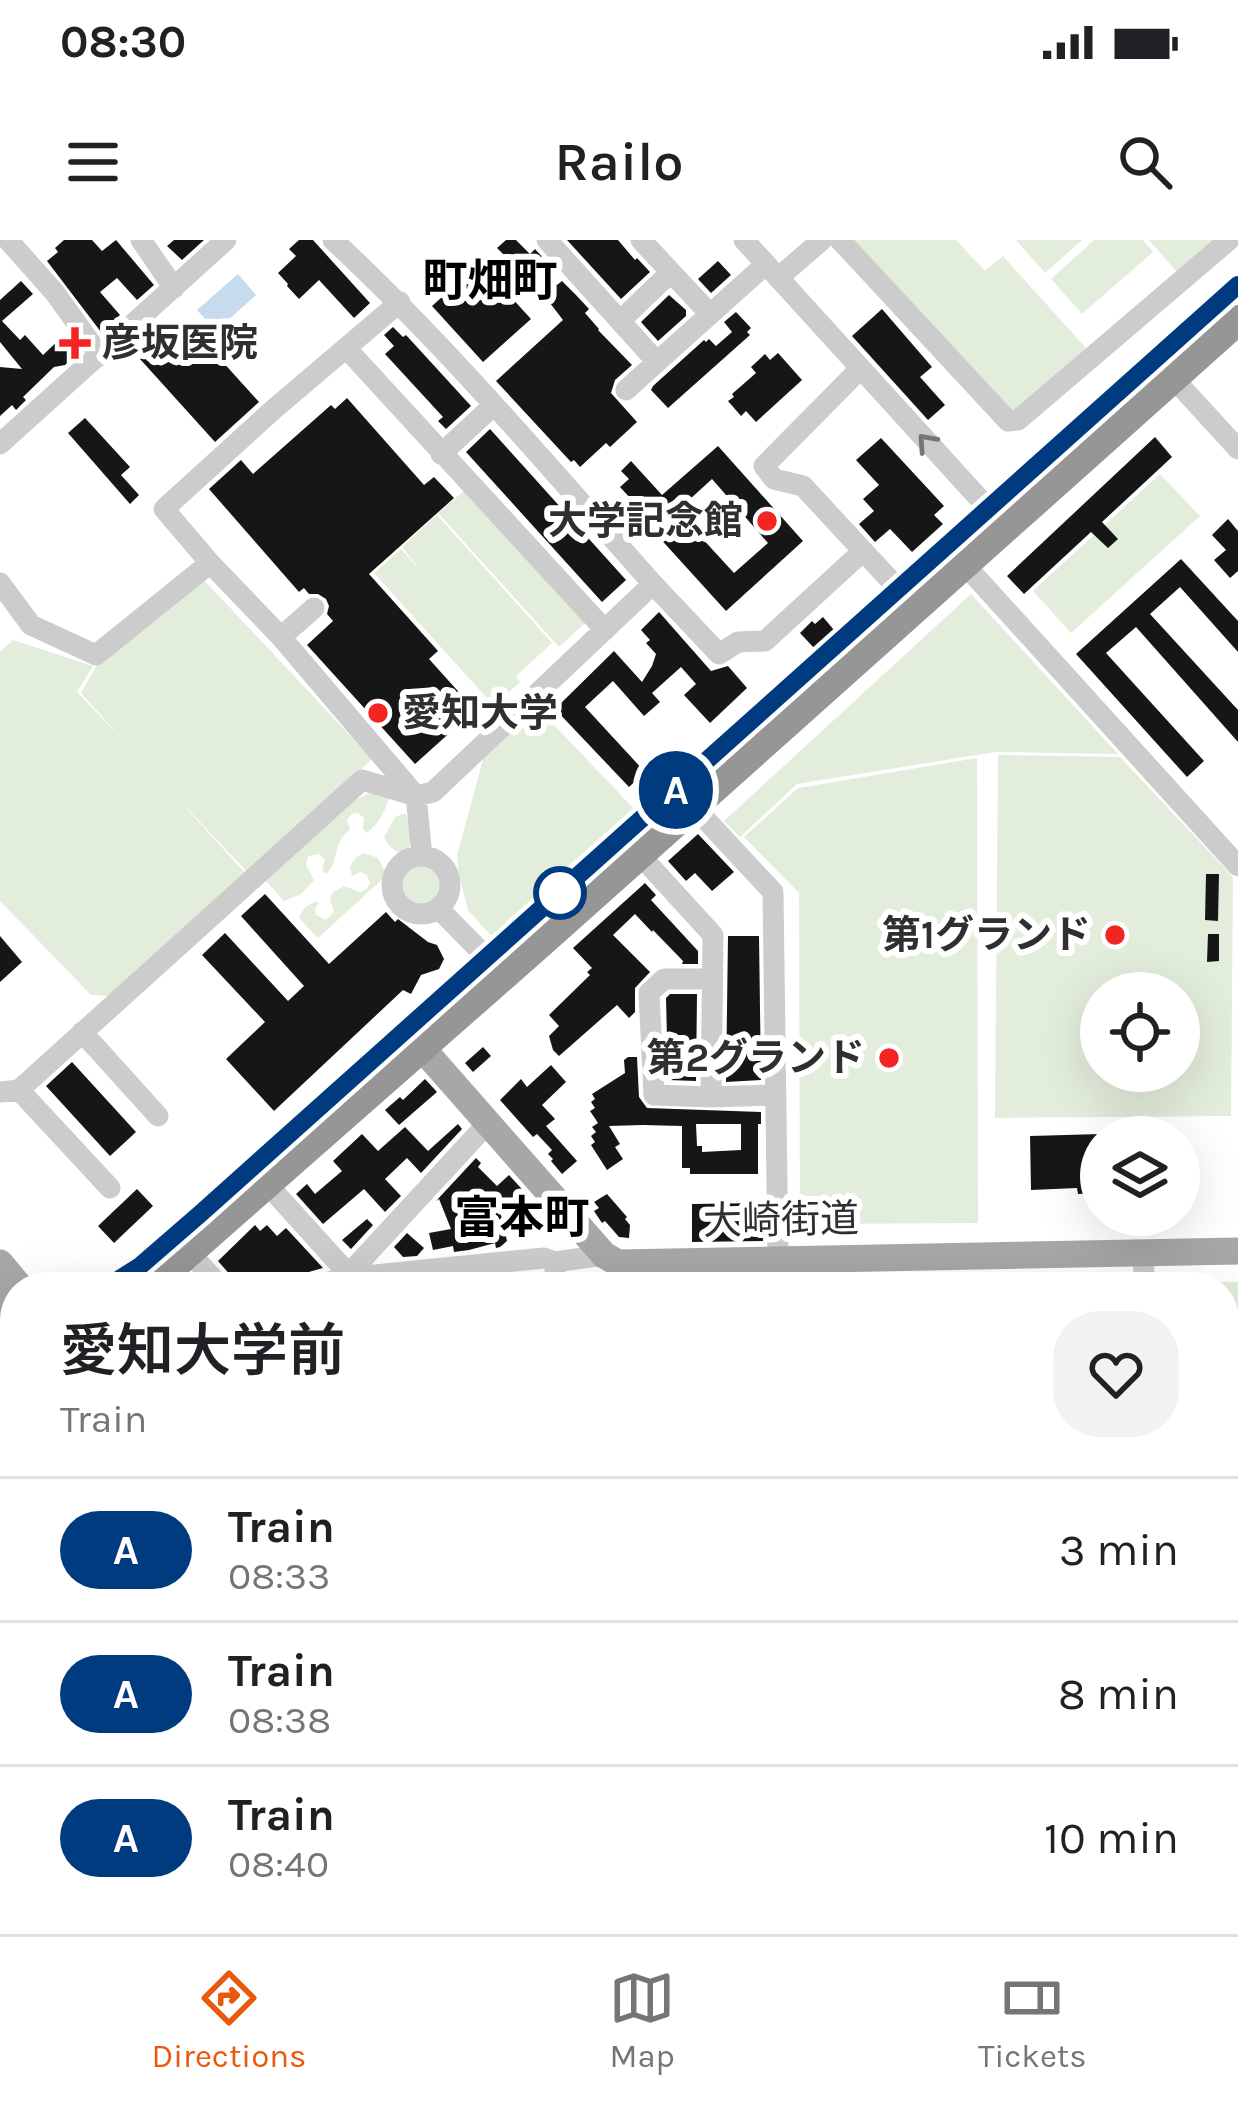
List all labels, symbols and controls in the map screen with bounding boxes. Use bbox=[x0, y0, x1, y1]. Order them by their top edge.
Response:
text: 08:30 bbox=[60, 16, 186, 68]
icon: menu bbox=[60, 129, 126, 195]
icon: search bbox=[1112, 129, 1178, 195]
text: Railo bbox=[555, 130, 683, 194]
district label: 町畑町 bbox=[422, 255, 558, 307]
place label: 彦坂医院 bbox=[102, 320, 258, 366]
marker: 彦坂医院 bbox=[59, 327, 91, 359]
one-way arrow bbox=[919, 435, 940, 456]
place label: 大学記念館 bbox=[548, 498, 743, 544]
marker: 大学記念館 bbox=[754, 508, 780, 534]
place label: 愛知大学 bbox=[402, 690, 558, 736]
marker: 愛知大学 bbox=[365, 700, 391, 726]
line badge: A bbox=[637, 751, 715, 829]
text: A bbox=[663, 765, 689, 815]
unlabelled marker bbox=[535, 868, 585, 918]
place label: 第1グランド bbox=[882, 912, 1091, 958]
marker: 第1グランド bbox=[1102, 922, 1128, 948]
map controls bbox=[1080, 972, 1200, 1236]
button: locate bbox=[1080, 972, 1200, 1092]
place label: 第2グランド bbox=[646, 1035, 865, 1081]
marker: 第2グランド bbox=[876, 1045, 902, 1071]
button: layers bbox=[1080, 1116, 1200, 1236]
district label: 富本町 bbox=[454, 1192, 590, 1244]
street label: 大崎街道 bbox=[703, 1196, 859, 1244]
button: heart bbox=[1053, 1311, 1179, 1437]
text: 愛知大学前 bbox=[60, 1318, 345, 1384]
text: Train bbox=[60, 1396, 147, 1442]
text: Train bbox=[228, 1501, 335, 1553]
text: 3 min bbox=[1059, 1524, 1179, 1576]
text: A bbox=[113, 1525, 139, 1575]
text: 08:33 bbox=[228, 1553, 330, 1599]
text: Train bbox=[228, 1645, 335, 1697]
text: 8 min bbox=[1058, 1668, 1179, 1720]
text: A bbox=[113, 1669, 139, 1719]
text: 08:38 bbox=[228, 1697, 331, 1743]
text: Train bbox=[228, 1789, 335, 1841]
text: 10 min bbox=[1044, 1812, 1179, 1864]
text: A bbox=[113, 1813, 139, 1863]
text: 08:40 bbox=[228, 1841, 329, 1887]
tab: Directions bbox=[151, 1965, 306, 2075]
tab: Map bbox=[609, 1965, 675, 2075]
tab: Tickets bbox=[978, 1965, 1087, 2075]

